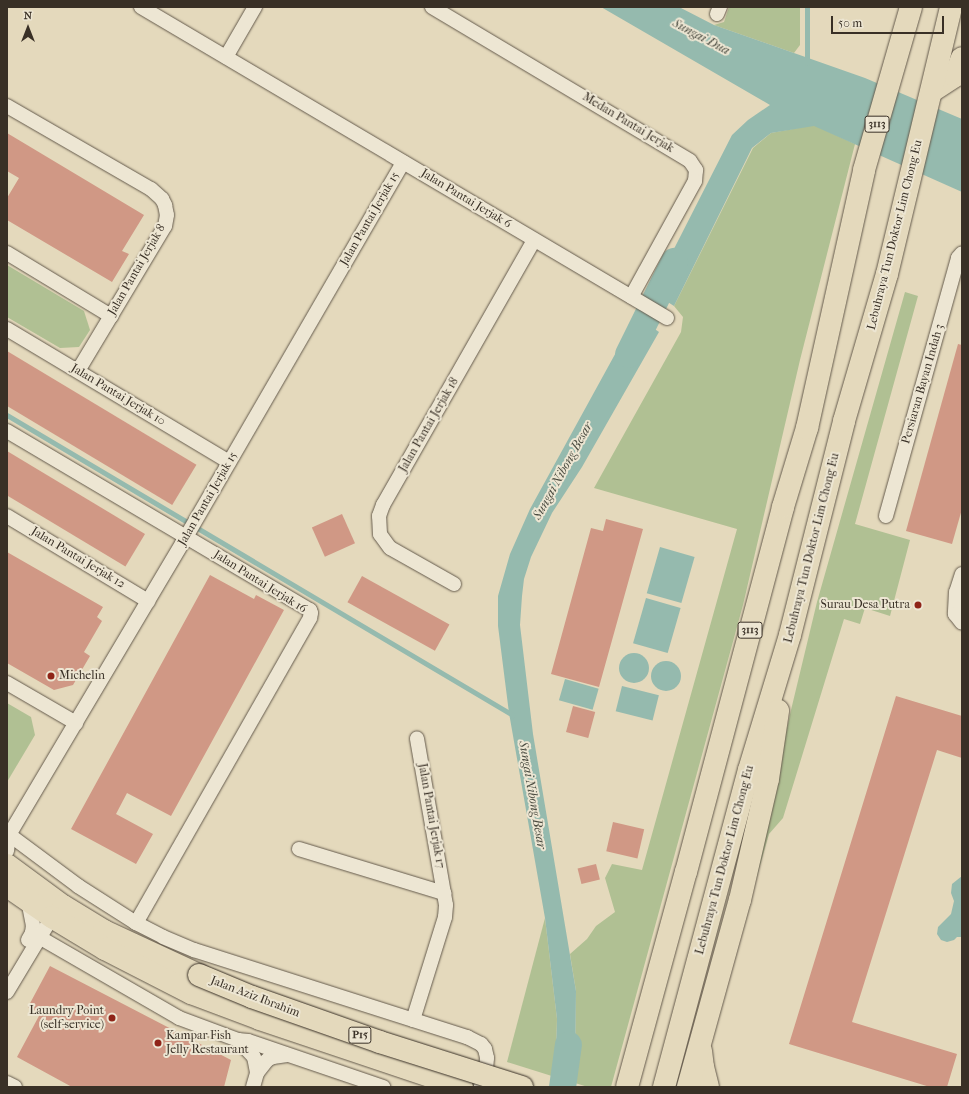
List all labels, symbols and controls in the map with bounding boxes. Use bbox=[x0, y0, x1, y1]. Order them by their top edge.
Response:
north arrow bbox=[8, 8, 48, 48]
scale bar bbox=[833, 8, 946, 34]
text: N bbox=[24, 9, 32, 22]
water label: Sungai Dua bbox=[670, 15, 732, 59]
text: 50 m bbox=[838, 16, 862, 30]
street label: Medan Pantai Jerjak bbox=[580, 90, 676, 156]
road number: 3113 bbox=[864, 115, 890, 133]
street label: Lebuhraya Tun Doktor Lim Chong Eu bbox=[864, 138, 926, 332]
street label: Jalan Pantai Jerjak 6 bbox=[418, 166, 514, 232]
street label: Jalan Pantai Jerjak 15 bbox=[337, 169, 403, 269]
street label: Jalan Pantai Jerjak 8 bbox=[105, 222, 169, 318]
street label: Persiaran Bayan Indah 3 bbox=[899, 322, 947, 446]
street label: Jalan Pantai Jerjak 10 bbox=[68, 361, 168, 429]
street label: Jalan Pantai Jerjak 18 bbox=[396, 375, 462, 475]
water label: Sungai Nibong Besar bbox=[530, 419, 596, 523]
street label: Jalan Pantai Jerjak 15 bbox=[175, 449, 241, 549]
street label: Lebuhraya Tun Doktor Lim Chong Eu bbox=[781, 451, 843, 645]
street label: Jalan Pantai Jerjak 12 bbox=[28, 524, 128, 592]
street label: Jalan Pantai Jerjak 16 bbox=[211, 547, 309, 617]
place label: Surau Desa Putra bbox=[821, 598, 910, 612]
marker: Surau Desa Putra bbox=[913, 600, 923, 610]
road number: 3113 bbox=[737, 621, 763, 639]
place label: Michelin bbox=[59, 669, 105, 683]
marker: Michelin bbox=[46, 671, 56, 681]
water label: Sungai Nibong Besar bbox=[515, 740, 549, 850]
street label: Jalan Pantai Jerjak 17 bbox=[415, 762, 447, 870]
street label: Lebuhraya Tun Doktor Lim Chong Eu bbox=[693, 764, 757, 956]
street label: Jalan Aziz Ibrahim bbox=[208, 973, 302, 1021]
place label: Laundry Point (self-service) bbox=[29, 1004, 104, 1032]
marker: Laundry Point (self-service) bbox=[107, 1013, 117, 1023]
road number: P15 bbox=[348, 1026, 372, 1044]
place label: Kampar Fish Jelly Restaurant bbox=[166, 1029, 249, 1057]
marker: Kampar Fish Jelly Restaurant bbox=[153, 1038, 163, 1048]

